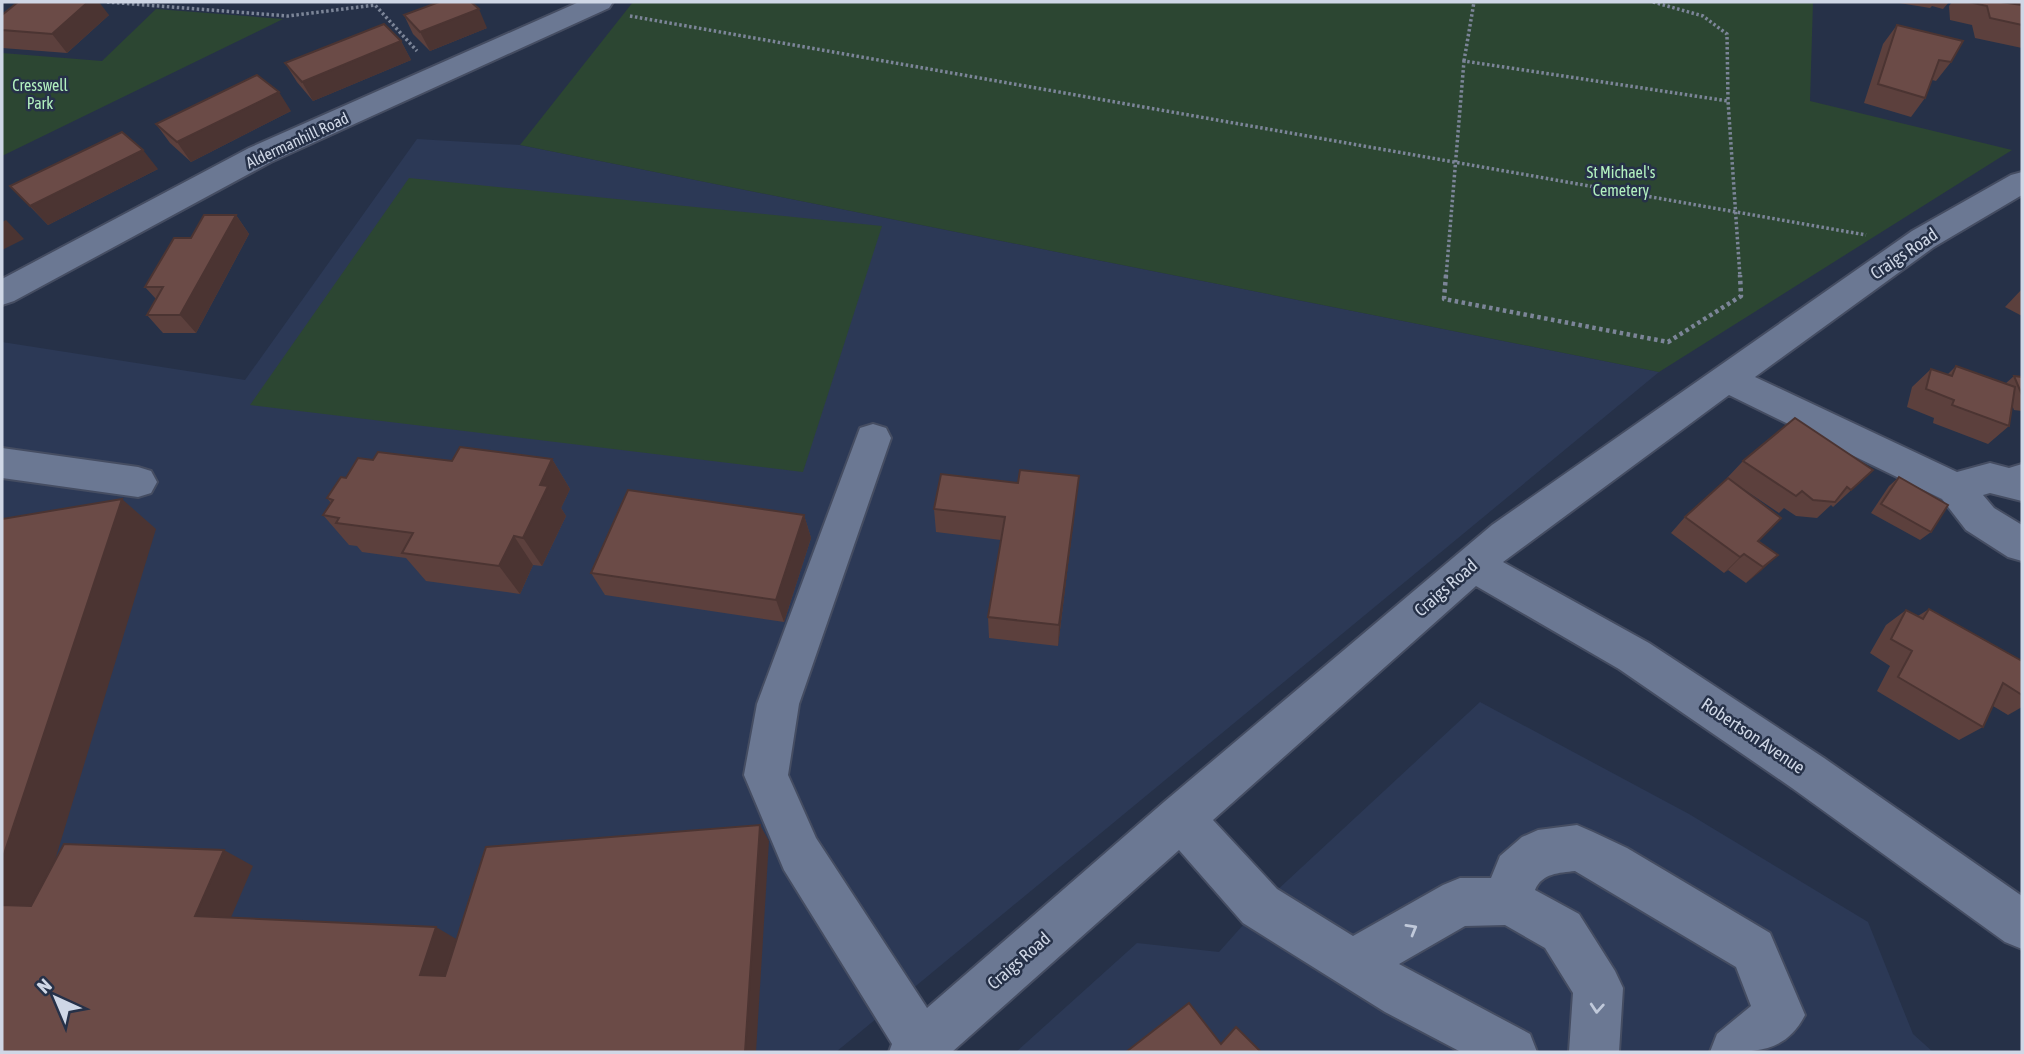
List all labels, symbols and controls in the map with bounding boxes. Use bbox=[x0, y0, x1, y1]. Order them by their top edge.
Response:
park label: Cresswell Park bbox=[12, 76, 69, 112]
street label: Aldermanhill Road bbox=[243, 108, 351, 172]
park label: St Michael's Cemetery bbox=[1587, 163, 1656, 200]
street label: Craigs Road bbox=[1866, 223, 1941, 284]
street label: Craigs Road bbox=[1410, 555, 1481, 621]
street label: Robertson Avenue bbox=[1698, 693, 1809, 778]
one-way arrow bbox=[1405, 924, 1418, 937]
street label: Craigs Road bbox=[983, 928, 1054, 994]
north arrow bbox=[21, 963, 91, 1033]
text: N bbox=[33, 974, 56, 998]
one-way arrow bbox=[1590, 1002, 1605, 1013]

